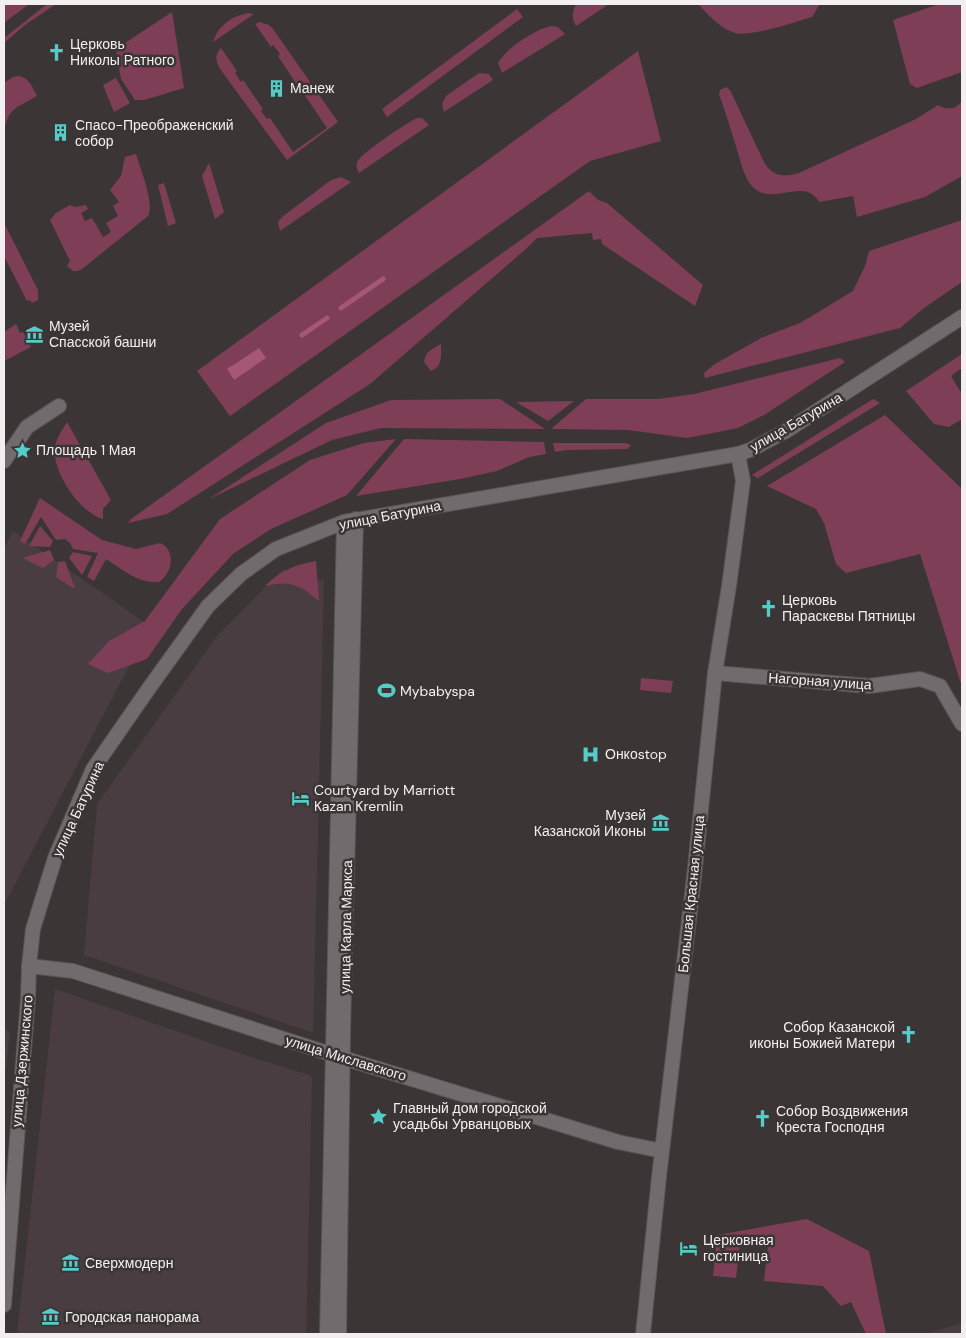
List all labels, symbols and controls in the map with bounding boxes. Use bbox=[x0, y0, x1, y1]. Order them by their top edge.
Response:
place label: Церковь Николы Ратного bbox=[70, 35, 175, 69]
church icon: Церковь Николы Ратного bbox=[46, 42, 66, 62]
building icon: Манеж bbox=[266, 78, 286, 98]
place label: Манеж bbox=[290, 79, 335, 97]
place label: Спасо-Преображенский собор bbox=[75, 116, 234, 150]
building icon: Спасо-Преображенский собор bbox=[51, 123, 71, 143]
place label: Музей Спасской башни bbox=[49, 317, 156, 351]
museum icon: Музей Спасской башни bbox=[25, 324, 45, 344]
street label: улица Батурина bbox=[747, 388, 845, 456]
place icon: Площадь 1 Мая bbox=[12, 440, 32, 460]
place label: Площадь 1 Мая bbox=[36, 441, 136, 459]
street label: улица Батурина bbox=[338, 496, 443, 534]
place label: Церковь Параскевы Пятницы bbox=[782, 591, 915, 625]
church icon: Церковь Параскевы Пятницы bbox=[758, 598, 778, 618]
street label: Нагорная улица bbox=[768, 668, 873, 694]
sports icon: Mybabyspa bbox=[376, 681, 396, 701]
place label: Mybabyspa bbox=[400, 682, 475, 700]
hospital icon: Онкоstop bbox=[581, 744, 601, 764]
place label: Онкоstop bbox=[605, 745, 667, 763]
street label: улица Батурина bbox=[48, 758, 108, 860]
place label: Courtyard by Marriott Kazan Kremlin bbox=[314, 781, 455, 815]
hotel icon: Courtyard by Marriott Kazan Kremlin bbox=[290, 788, 310, 808]
place label: Музей Казанской Иконы bbox=[534, 806, 646, 840]
museum icon: Музей Казанской Иконы bbox=[650, 813, 670, 833]
street label: Большая Красная улица bbox=[674, 814, 708, 974]
street label: улица Карла Маркса bbox=[336, 860, 356, 994]
street label: улица Дзержинского bbox=[7, 994, 37, 1128]
place label: Собор Казанской иконы Божией Матери bbox=[749, 1018, 895, 1052]
church icon: Собор Казанской иконы Божией Матери bbox=[899, 1025, 919, 1045]
street label: улица Миславского bbox=[283, 1031, 409, 1085]
place label: Главный дом городской усадьбы Урванцовых bbox=[393, 1099, 547, 1133]
place label: Собор Воздвижения Креста Господня bbox=[776, 1102, 908, 1136]
place icon: Главный дом городской усадьбы Урванцовых bbox=[369, 1106, 389, 1126]
church icon: Собор Воздвижения Креста Господня bbox=[752, 1109, 772, 1129]
place label: Церковная гостиница bbox=[703, 1231, 774, 1265]
hotel icon: Церковная гостиница bbox=[679, 1238, 699, 1258]
museum icon: Сверхмодерн bbox=[61, 1253, 81, 1273]
place label: Сверхмодерн bbox=[85, 1254, 173, 1272]
museum icon: Городская панорама bbox=[41, 1307, 61, 1327]
place label: Городская панорама bbox=[65, 1308, 199, 1326]

